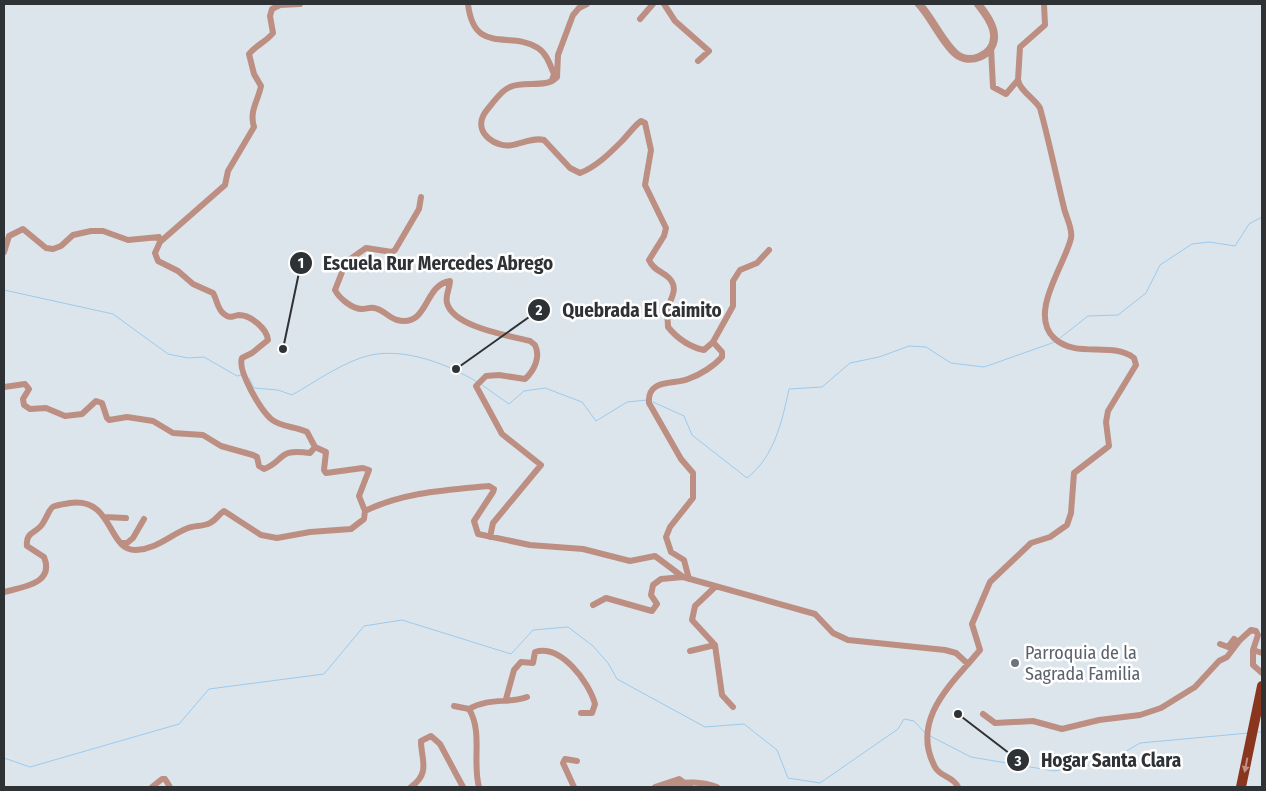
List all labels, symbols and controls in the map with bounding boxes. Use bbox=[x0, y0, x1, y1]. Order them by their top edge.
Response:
callout: Escuela Rur Mercedes Abrego bbox=[288, 246, 563, 280]
text: Escuela Rur Mercedes Abrego bbox=[323, 252, 553, 275]
text: 1 bbox=[298, 254, 304, 272]
callout: Quebrada El Caimito bbox=[527, 293, 731, 327]
text: Quebrada El Caimito bbox=[562, 299, 722, 322]
text: 2 bbox=[535, 301, 543, 319]
place label: Parroquia de la Sagrada Familia bbox=[1025, 642, 1141, 685]
marker: Parroquia de la Sagrada Familia bbox=[1009, 657, 1021, 669]
callout: Hogar Santa Clara bbox=[1005, 743, 1191, 777]
text: Hogar Santa Clara bbox=[1041, 749, 1181, 772]
text: 3 bbox=[1013, 752, 1022, 770]
one-way arrow bbox=[1241, 758, 1249, 774]

